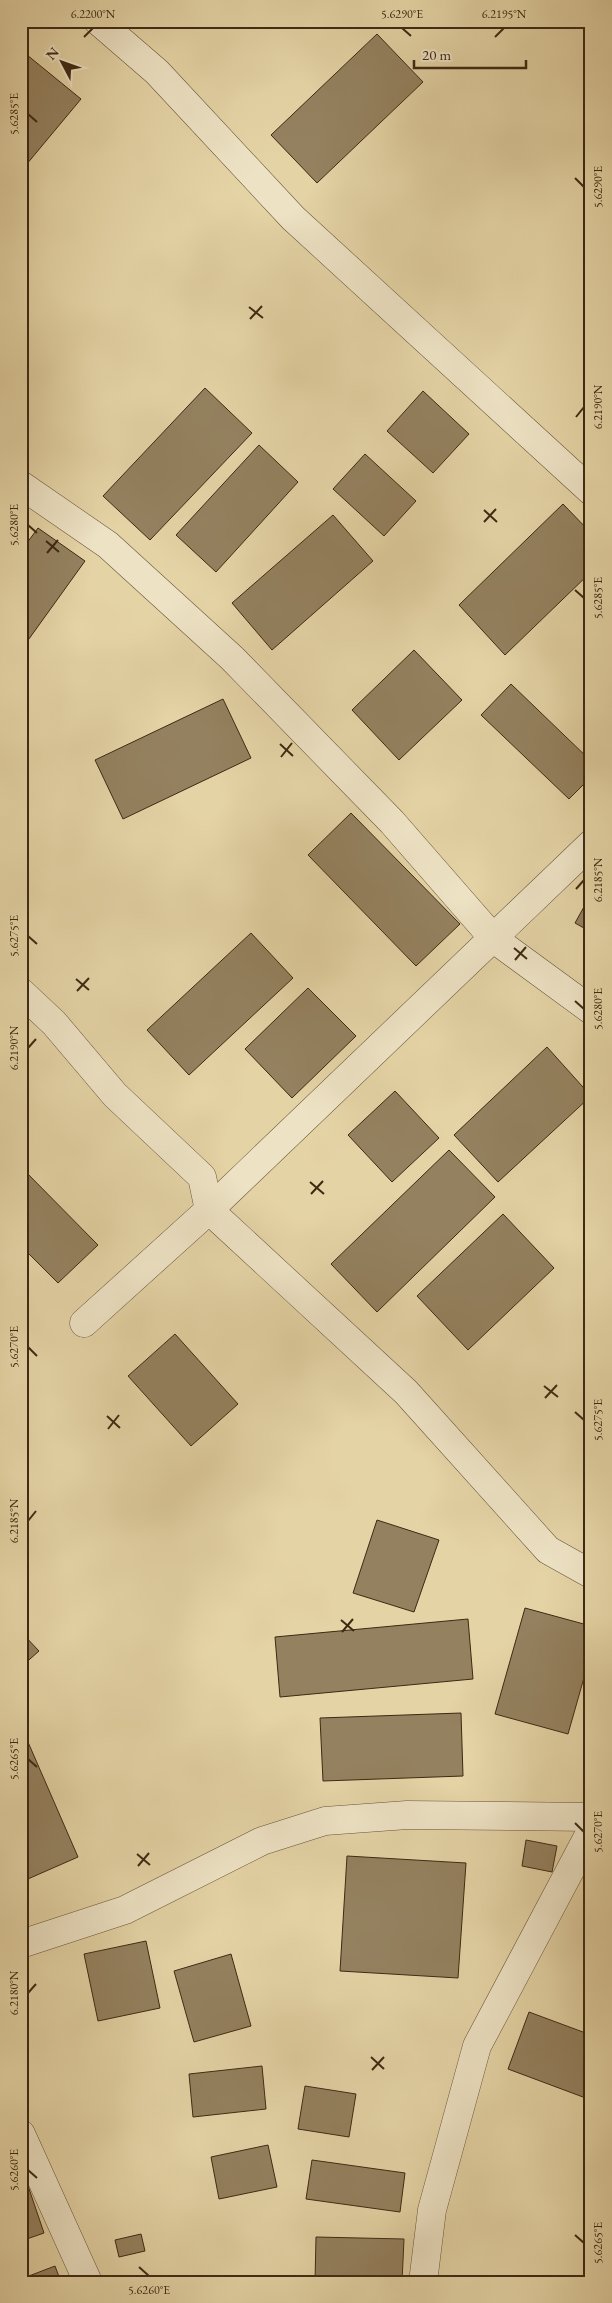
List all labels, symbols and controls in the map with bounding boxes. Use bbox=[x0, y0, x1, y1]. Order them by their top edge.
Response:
text: 6.2200°N bbox=[71, 6, 116, 22]
text: 5.6290°E bbox=[381, 6, 423, 22]
text: 6.2195°N bbox=[482, 6, 527, 22]
north arrow bbox=[38, 38, 88, 88]
scale bar bbox=[414, 38, 527, 70]
text: N bbox=[42, 43, 63, 64]
text: 20 m bbox=[422, 45, 451, 64]
text: 5.6285°E bbox=[6, 93, 22, 135]
text: 5.6290°E bbox=[590, 166, 606, 208]
text: 6.2190°N bbox=[590, 384, 606, 429]
text: 5.6280°E bbox=[6, 504, 22, 546]
text: 5.6285°E bbox=[590, 577, 606, 619]
text: 6.2185°N bbox=[590, 857, 606, 902]
text: 5.6275°E bbox=[6, 915, 22, 957]
text: 5.6280°E bbox=[590, 988, 606, 1030]
text: 6.2190°N bbox=[6, 1025, 22, 1070]
text: 5.6270°E bbox=[6, 1326, 22, 1368]
text: 5.6275°E bbox=[590, 1399, 606, 1441]
text: 6.2185°N bbox=[6, 1498, 22, 1543]
text: 5.6265°E bbox=[6, 1738, 22, 1780]
text: 5.6270°E bbox=[590, 1811, 606, 1853]
text: 6.2180°N bbox=[6, 1970, 22, 2015]
text: 5.6260°E bbox=[6, 2149, 22, 2191]
text: 5.6265°E bbox=[590, 2222, 606, 2264]
text: 5.6260°E bbox=[128, 2282, 170, 2298]

